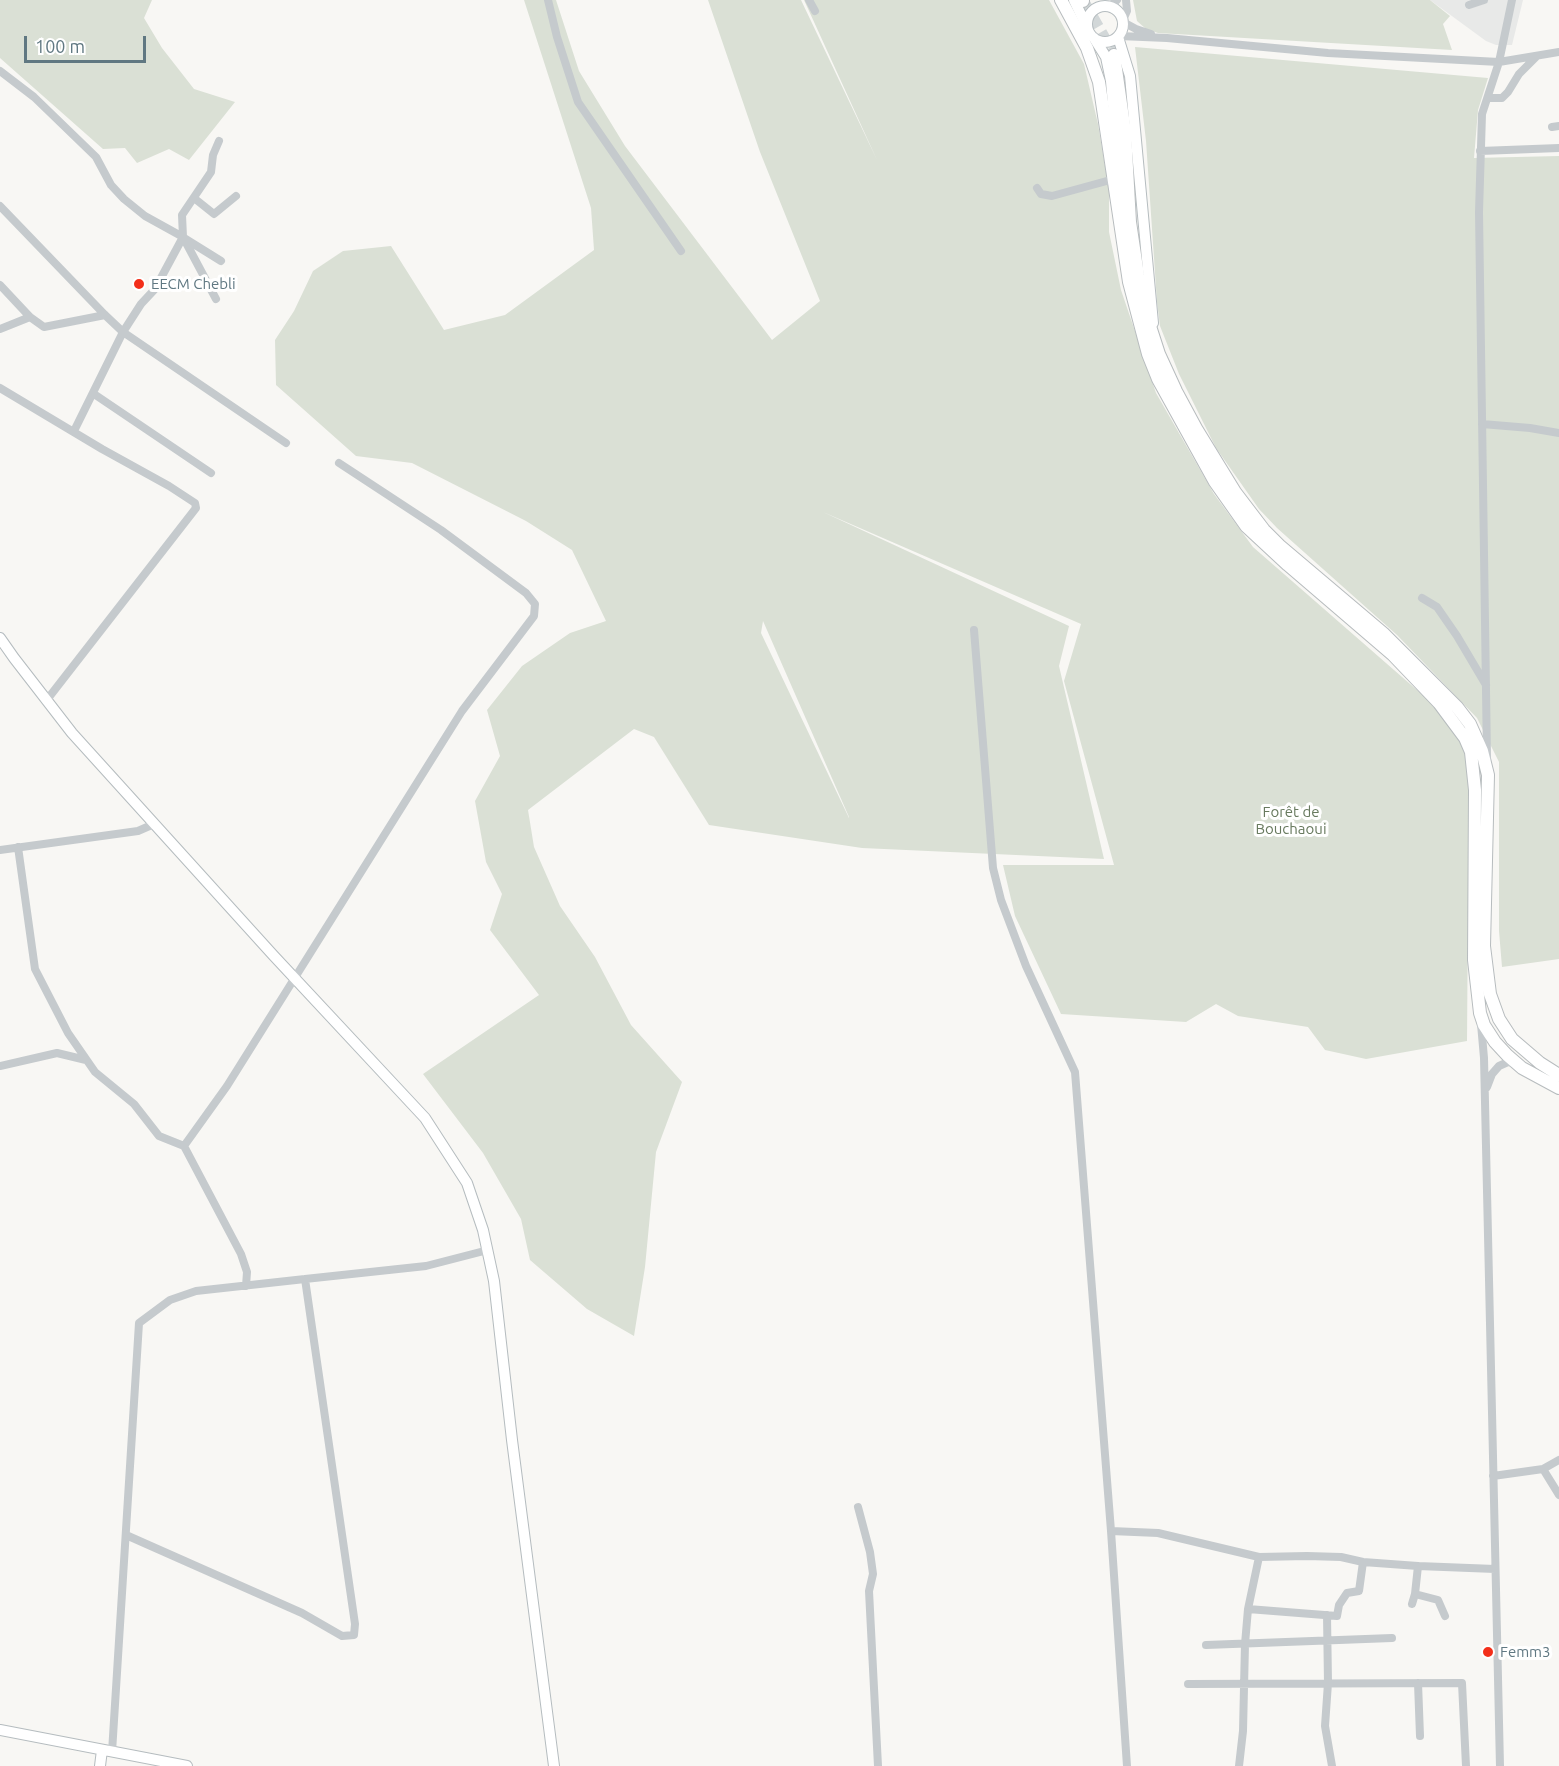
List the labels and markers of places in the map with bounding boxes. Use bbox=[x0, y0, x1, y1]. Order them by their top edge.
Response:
place label: EECM Chebli bbox=[151, 275, 236, 293]
marker: EECM Chebli bbox=[132, 277, 146, 291]
place label: Femm3 bbox=[1500, 1643, 1551, 1661]
marker: Femm3 bbox=[1481, 1645, 1495, 1659]

